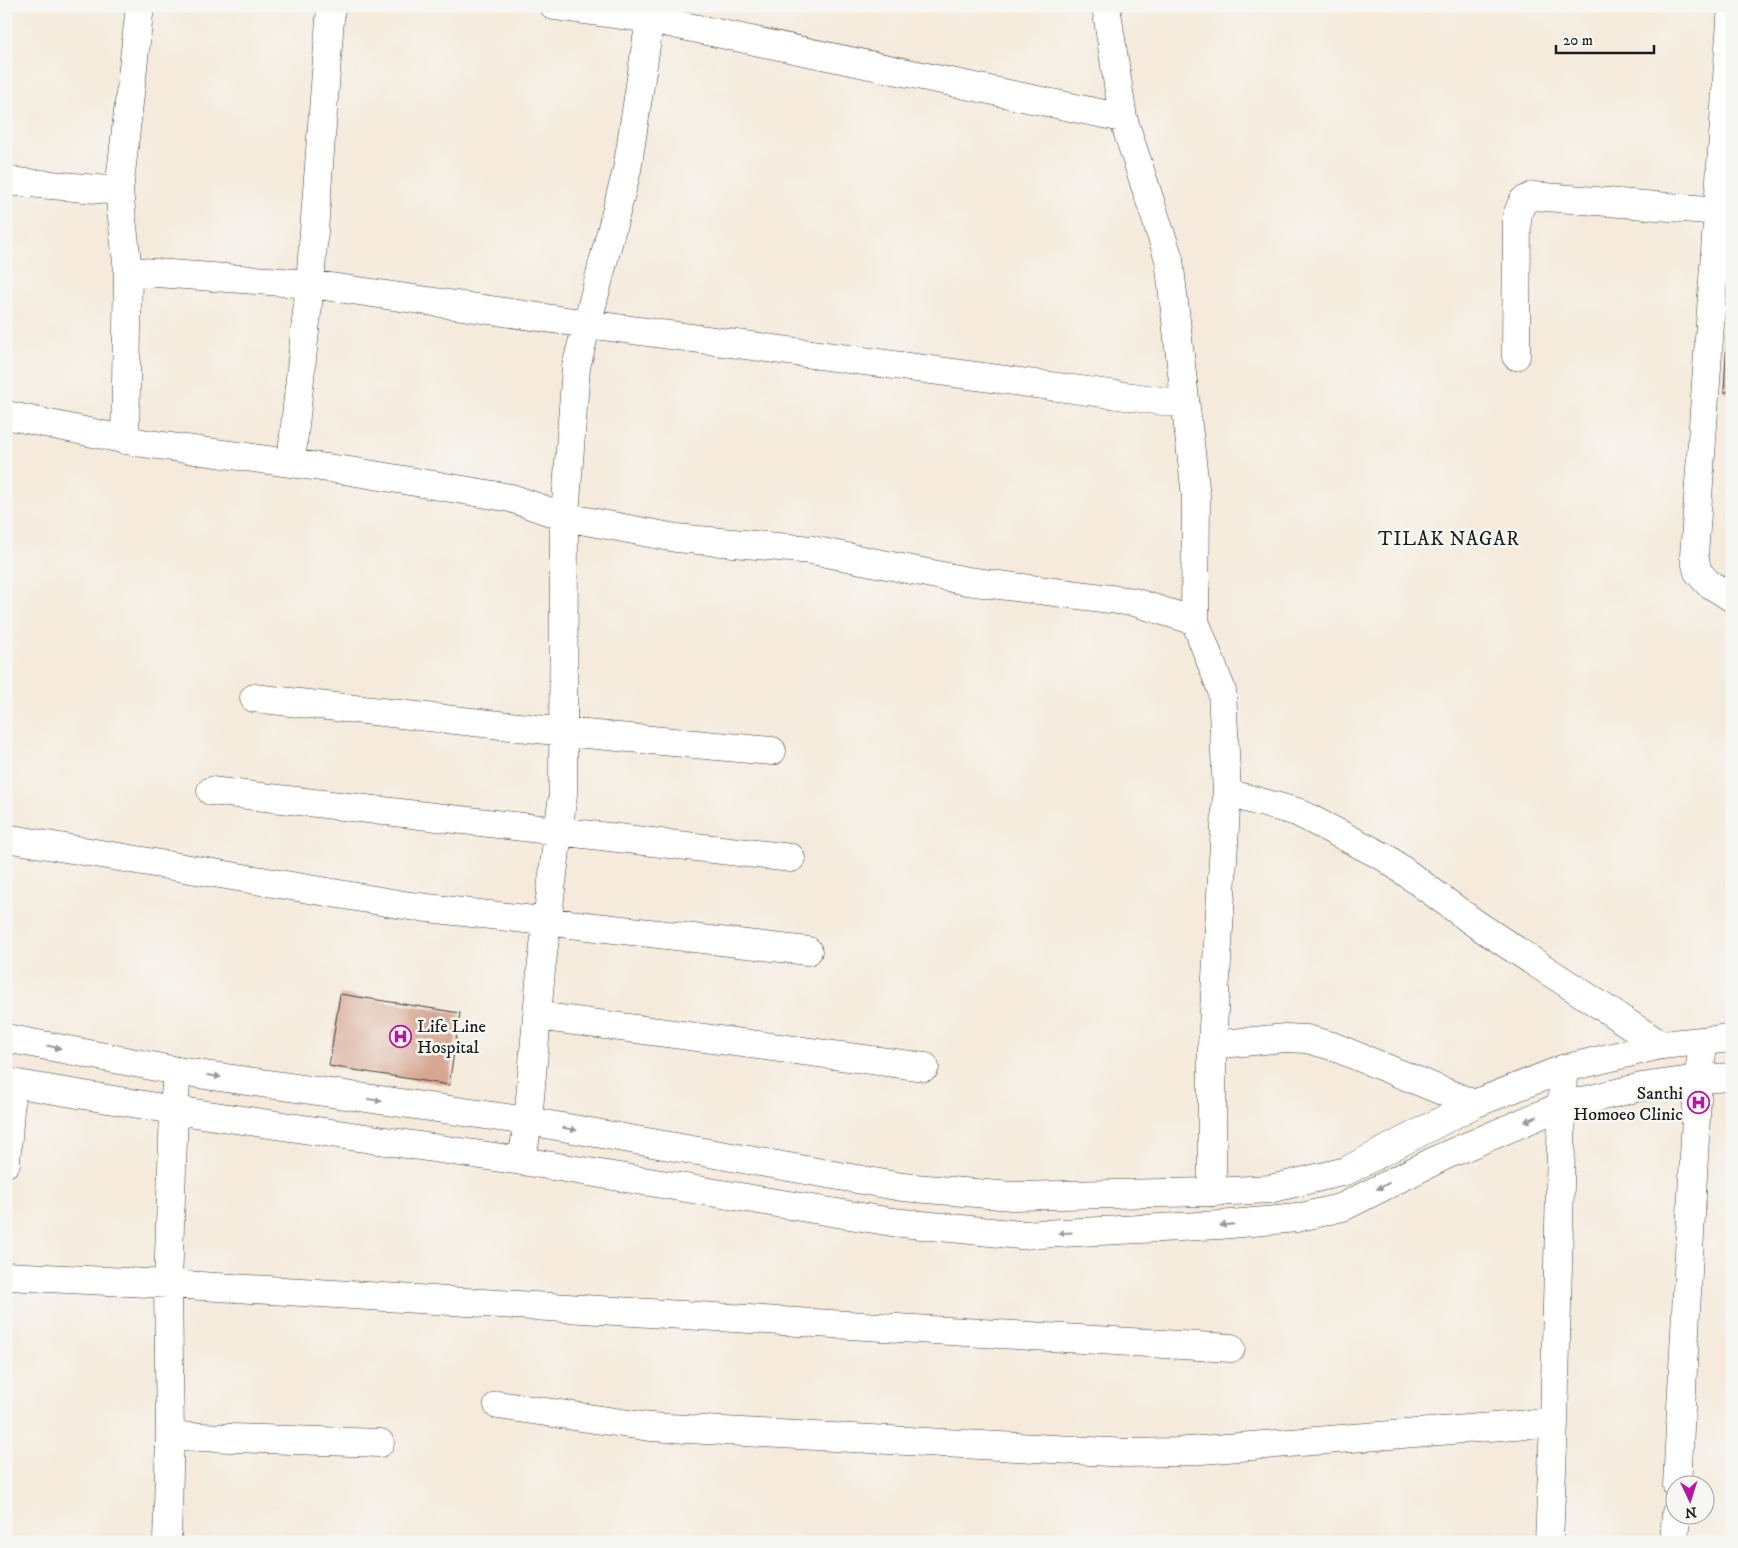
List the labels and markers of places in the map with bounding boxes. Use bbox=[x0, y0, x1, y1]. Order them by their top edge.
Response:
place label: Life Line Hospital bbox=[417, 1016, 486, 1059]
hospital icon: Life Line Hospital bbox=[389, 1024, 413, 1048]
place label: Santhi Homoeo Clinic bbox=[1573, 1083, 1683, 1126]
hospital icon: Santhi Homoeo Clinic bbox=[1687, 1091, 1711, 1115]

